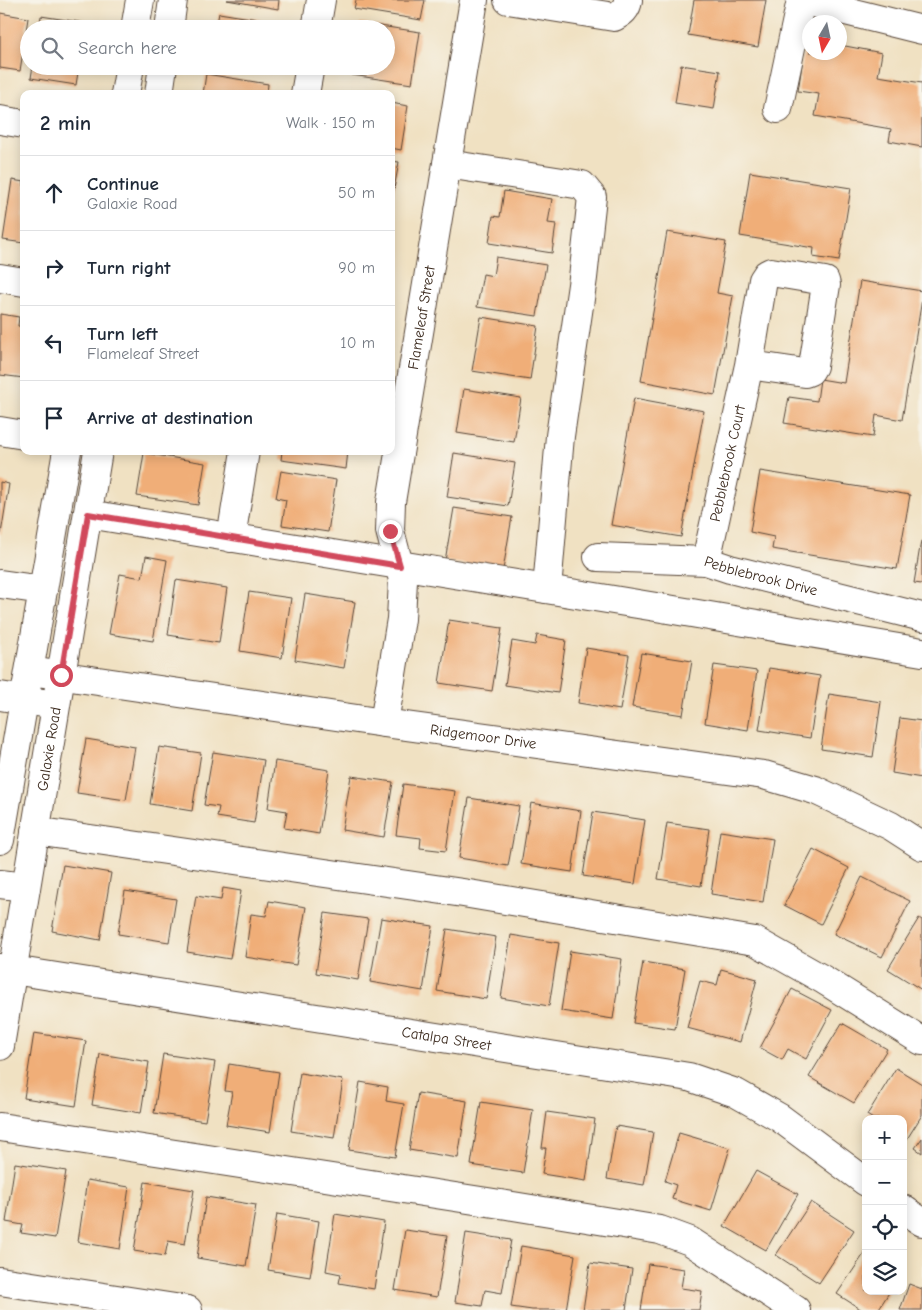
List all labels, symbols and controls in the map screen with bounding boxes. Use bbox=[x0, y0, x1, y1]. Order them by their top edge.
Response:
north arrow bbox=[802, 15, 847, 60]
search box bbox=[20, 20, 395, 75]
icon: search bbox=[38, 34, 66, 62]
text: Search here bbox=[78, 37, 177, 59]
text: 2 min bbox=[40, 111, 91, 135]
text: Walk · 150 m bbox=[286, 114, 375, 132]
text: Continue bbox=[87, 173, 159, 195]
icon: ahead bbox=[40, 179, 68, 207]
text: 50 m bbox=[338, 184, 375, 202]
text: Galaxie Road bbox=[87, 195, 178, 213]
icon: right bbox=[40, 254, 68, 282]
text: Turn right bbox=[87, 257, 171, 279]
text: 90 m bbox=[338, 259, 375, 277]
street label: Flameleaf Street bbox=[404, 264, 439, 371]
text: Turn left bbox=[87, 323, 158, 345]
icon: left bbox=[40, 329, 68, 357]
text: 10 m bbox=[340, 334, 375, 352]
text: Flameleaf Street bbox=[87, 345, 199, 363]
street label: Pebblebrook Court bbox=[706, 403, 749, 523]
icon: arrive bbox=[40, 404, 68, 432]
text: Arrive at destination bbox=[87, 407, 253, 429]
route end bbox=[379, 520, 402, 543]
street label: Pebblebrook Drive bbox=[702, 552, 820, 600]
route start bbox=[50, 664, 73, 687]
street label: Galaxie Road bbox=[33, 706, 65, 792]
street label: Ridgemoor Drive bbox=[429, 720, 538, 753]
street label: Catalpa Street bbox=[401, 1023, 493, 1055]
map controls bbox=[862, 1115, 907, 1295]
button: + bbox=[862, 1115, 907, 1160]
button: − bbox=[862, 1160, 907, 1205]
button: locate bbox=[862, 1205, 907, 1250]
button: layers bbox=[862, 1250, 907, 1295]

